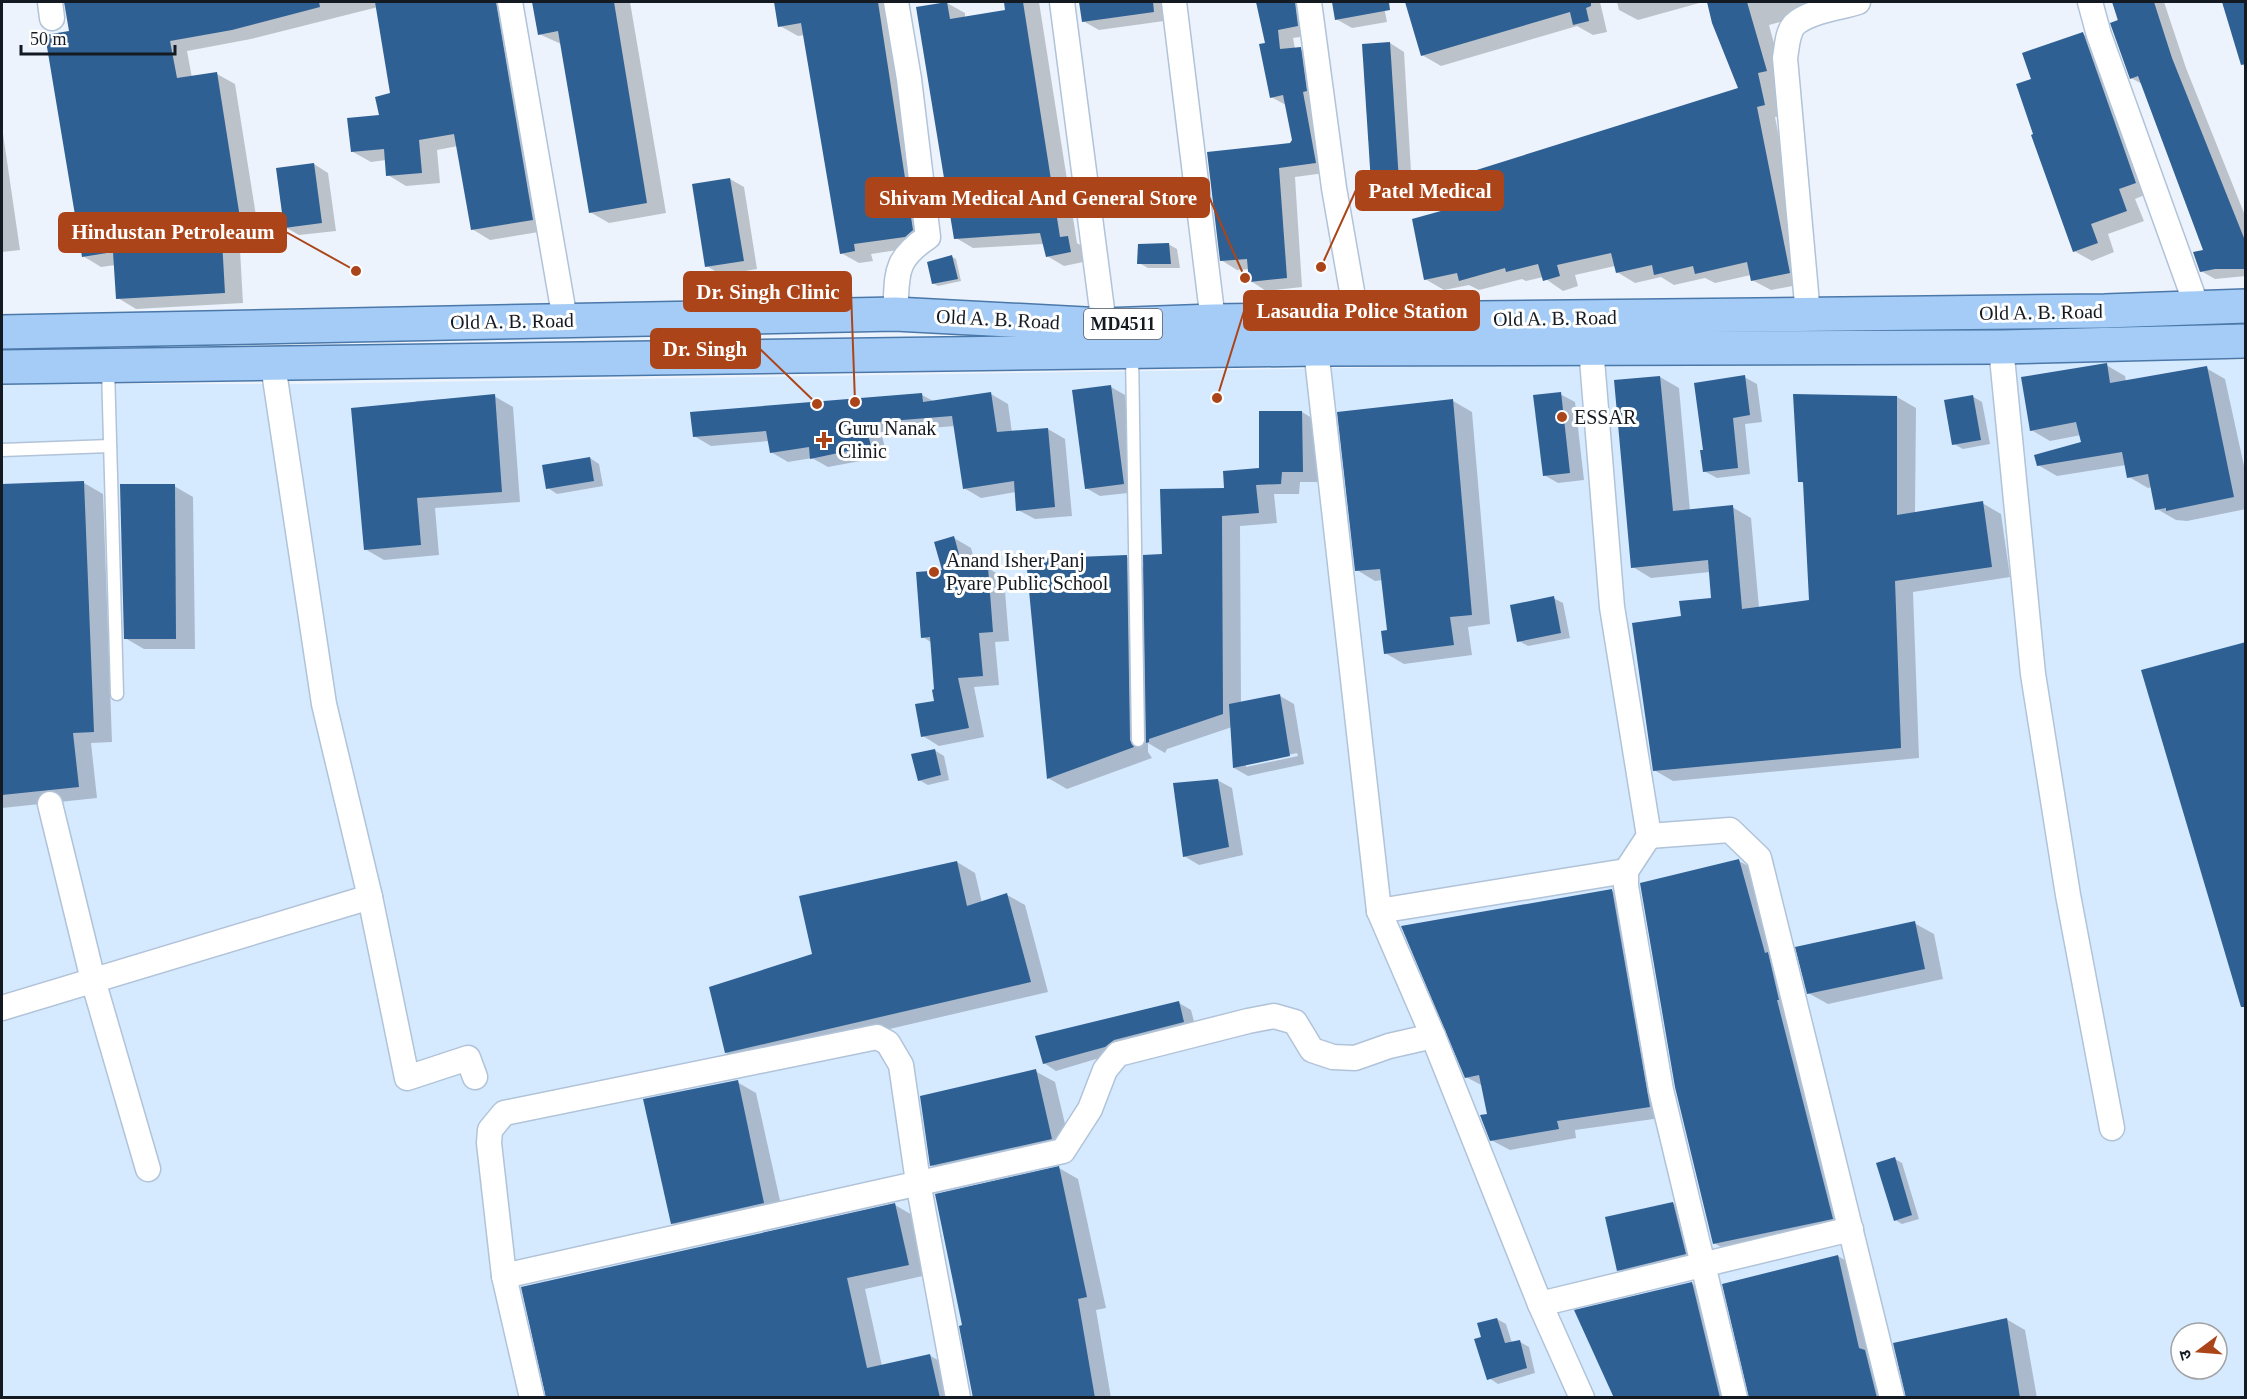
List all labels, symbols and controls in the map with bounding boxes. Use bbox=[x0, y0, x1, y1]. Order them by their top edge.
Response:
scale bar bbox=[21, 18, 176, 56]
text: 50 m bbox=[30, 29, 67, 49]
callout: Patel Medical bbox=[1356, 171, 1503, 210]
callout: Shivam Medical And General Store bbox=[866, 178, 1209, 217]
text: Patel Medical bbox=[1368, 179, 1492, 203]
text: Shivam Medical And General Store bbox=[879, 186, 1197, 210]
callout: Hindustan Petroleaum bbox=[59, 213, 286, 252]
text: Hindustan Petroleaum bbox=[71, 220, 275, 244]
callout: Dr. Singh Clinic bbox=[684, 272, 851, 311]
text: Dr. Singh Clinic bbox=[696, 280, 840, 304]
callout: Lasaudia Police Station bbox=[1244, 291, 1479, 330]
text: Lasaudia Police Station bbox=[1256, 299, 1468, 323]
street label: Old A. B. Road bbox=[1979, 300, 2103, 324]
street label: Old A. B. Road bbox=[936, 305, 1060, 333]
street label: Old A. B. Road bbox=[1493, 306, 1617, 330]
street label: Old A. B. Road bbox=[450, 309, 574, 333]
road number: MD4511 bbox=[1084, 309, 1162, 339]
callout: Dr. Singh bbox=[651, 329, 760, 368]
text: Dr. Singh bbox=[663, 337, 748, 361]
place label: ESSAR bbox=[1574, 406, 1637, 428]
marker: ESSAR bbox=[1555, 410, 1569, 424]
place label: Guru Nanak Clinic bbox=[838, 417, 936, 462]
marker: Guru Nanak Clinic bbox=[815, 431, 833, 449]
place label: Anand Isher Panj Pyare Public School bbox=[946, 549, 1109, 595]
marker: Anand Isher Panj Pyare Public School bbox=[927, 565, 941, 579]
north arrow bbox=[2169, 1321, 2229, 1381]
text: उ bbox=[2175, 1348, 2195, 1362]

